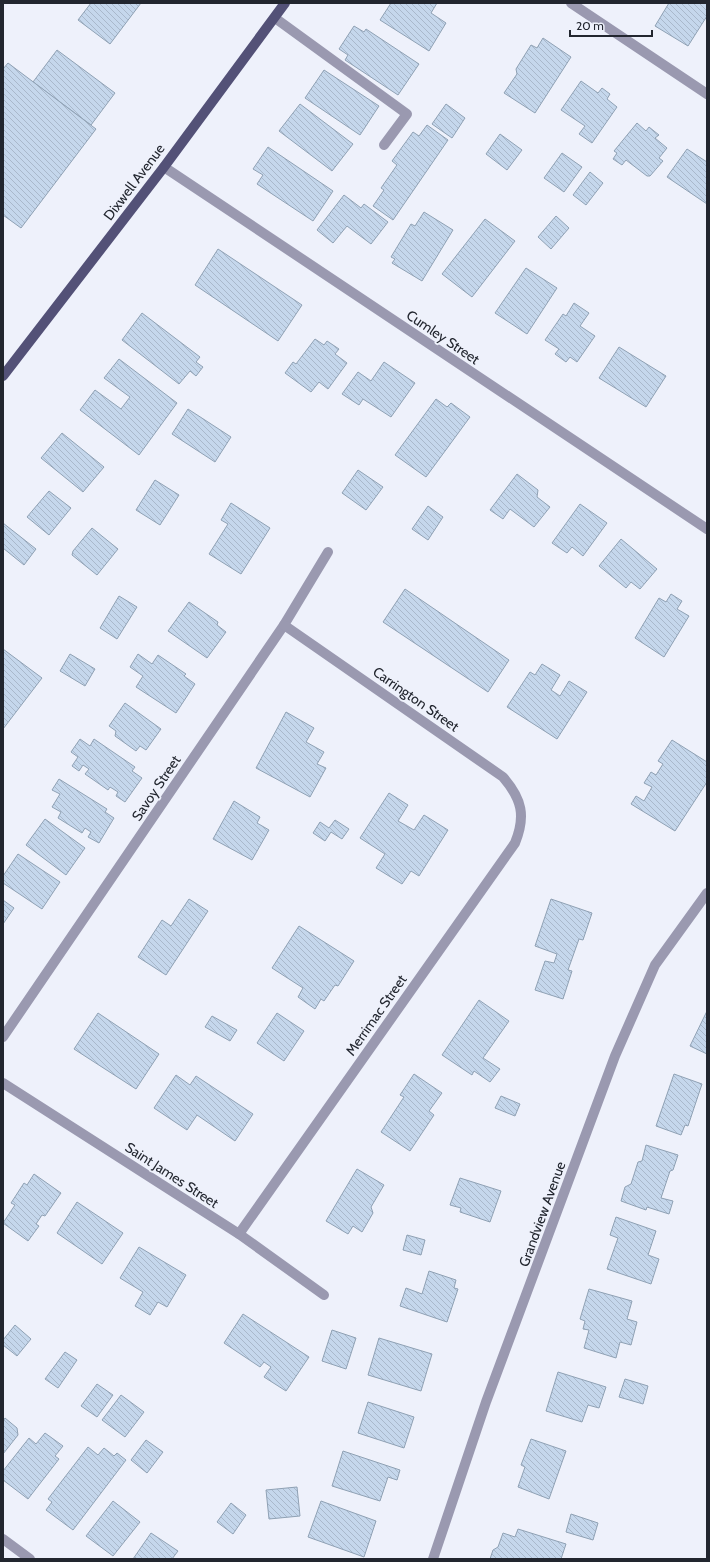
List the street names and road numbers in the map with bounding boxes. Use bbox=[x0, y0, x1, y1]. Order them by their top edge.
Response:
street label: Dixwell Avenue bbox=[99, 140, 169, 224]
street label: Cumley Street bbox=[403, 306, 483, 368]
street label: Carrington Street bbox=[369, 663, 463, 736]
street label: Savoy Street bbox=[128, 752, 185, 824]
street label: Merrimac Street bbox=[341, 971, 411, 1059]
street label: Saint James Street bbox=[122, 1138, 222, 1212]
street label: Grandview Avenue bbox=[515, 1159, 569, 1269]

